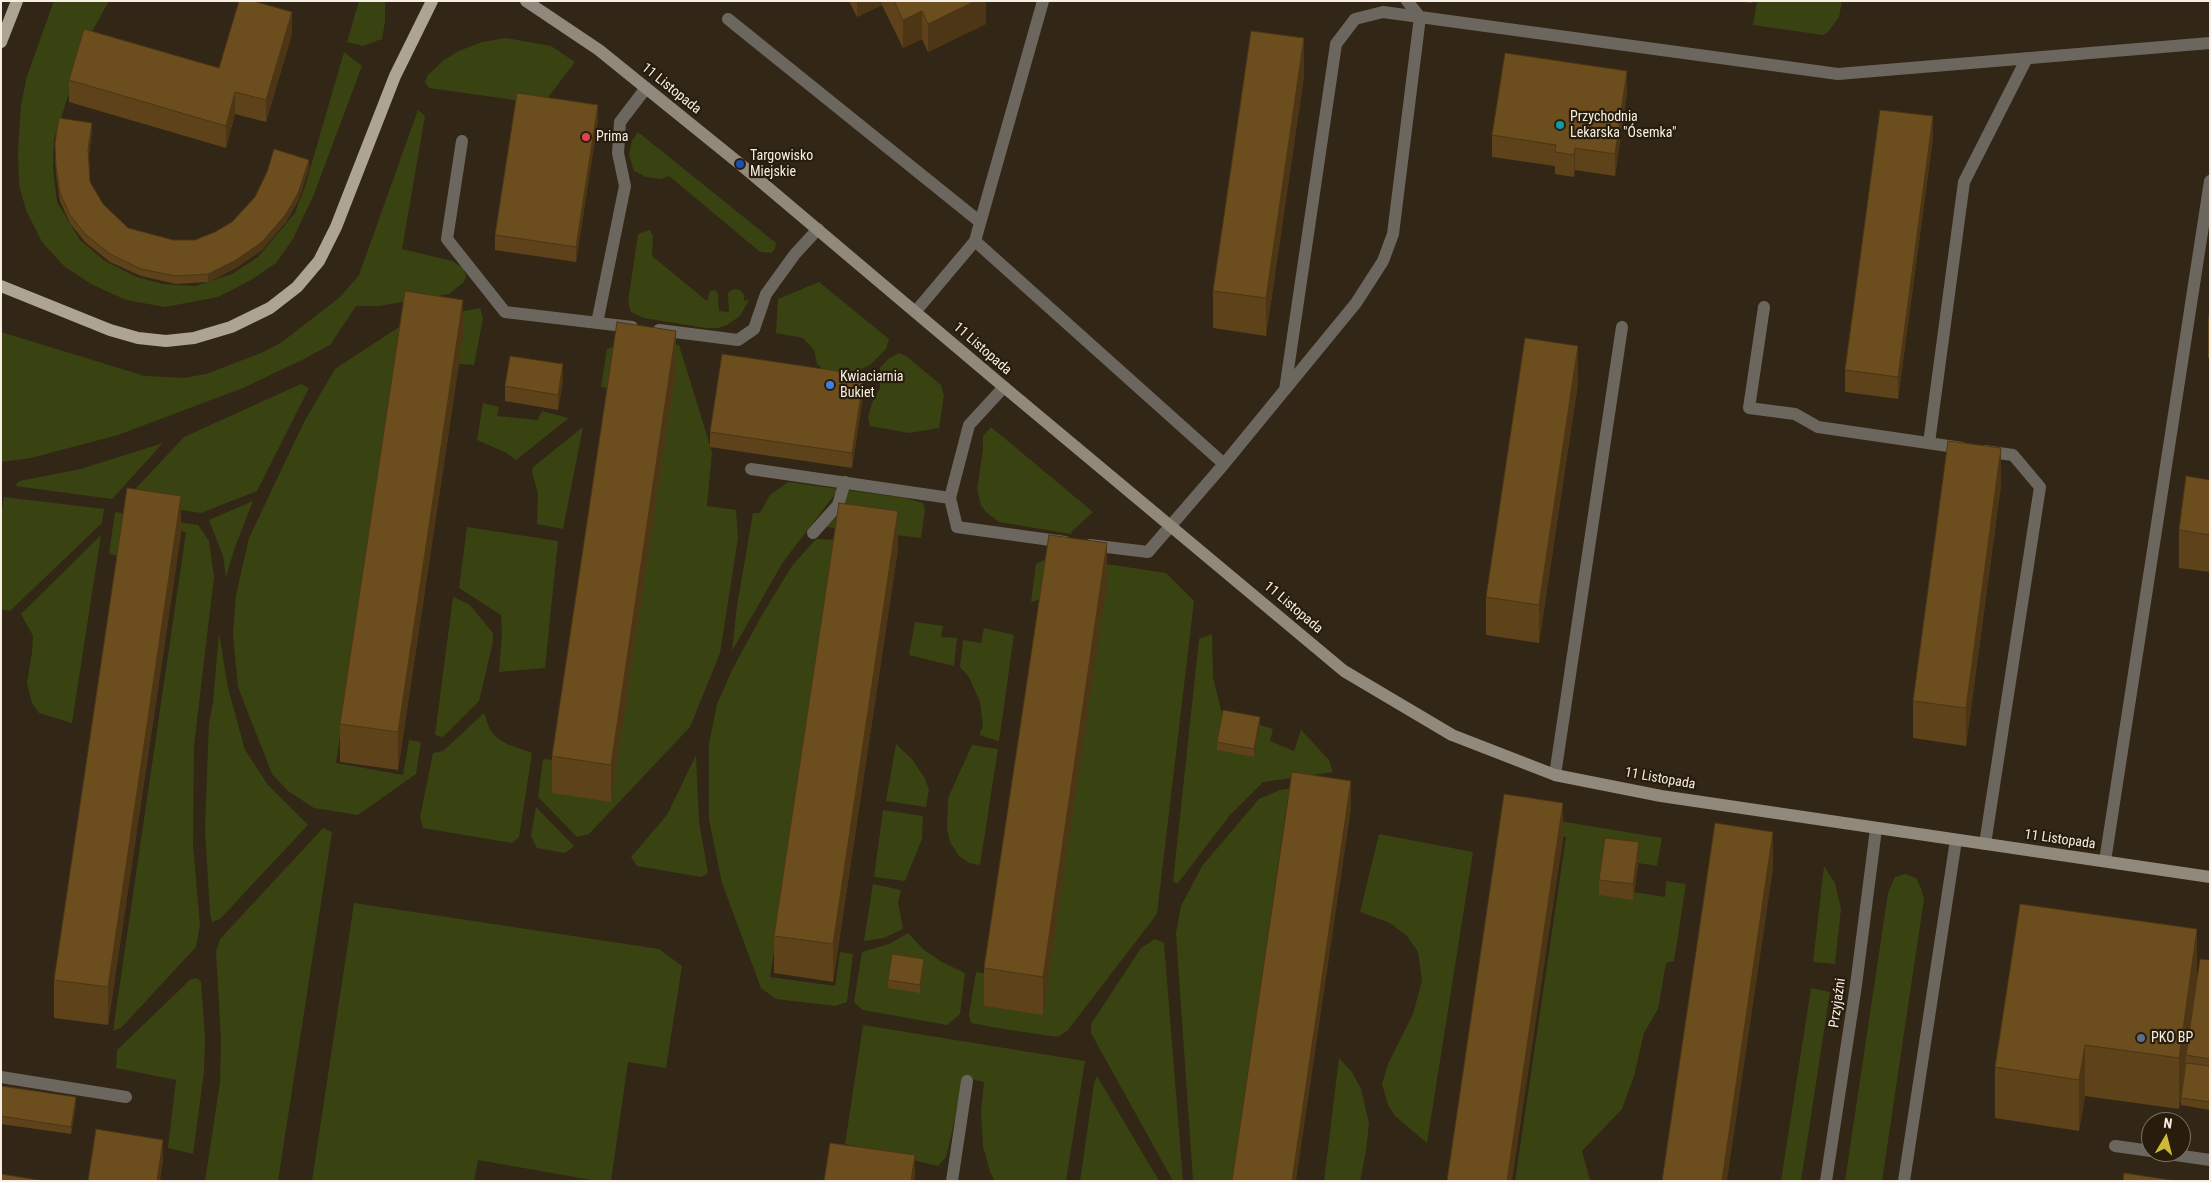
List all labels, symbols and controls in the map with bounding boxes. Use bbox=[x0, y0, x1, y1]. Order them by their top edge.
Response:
street label: 11 Listopada bbox=[638, 60, 704, 118]
place label: Przychodnia Lekarska "Ósemka" bbox=[1570, 109, 1677, 142]
marker: Przychodnia Lekarska "Ósemka" bbox=[1554, 119, 1566, 131]
place label: Prima bbox=[596, 129, 628, 145]
marker: Prima bbox=[580, 131, 592, 143]
place label: Targowisko Miejskie bbox=[750, 148, 813, 180]
marker: Targowisko Miejskie bbox=[734, 158, 746, 170]
street label: 11 Listopada bbox=[949, 319, 1015, 379]
place label: Kwiaciarnia Bukiet bbox=[840, 369, 904, 402]
marker: Kwiaciarnia Bukiet bbox=[824, 379, 836, 391]
street label: 11 Listopada bbox=[1260, 579, 1326, 637]
street label: 11 Listopada bbox=[1623, 765, 1697, 793]
street label: 11 Listopada bbox=[2023, 827, 2097, 853]
street label: Przyjaźni bbox=[1826, 977, 1850, 1029]
place label: PKO BP bbox=[2151, 1030, 2193, 1046]
marker: PKO BP bbox=[2135, 1032, 2147, 1044]
north arrow bbox=[2141, 1112, 2191, 1162]
text: N bbox=[2163, 1115, 2173, 1132]

